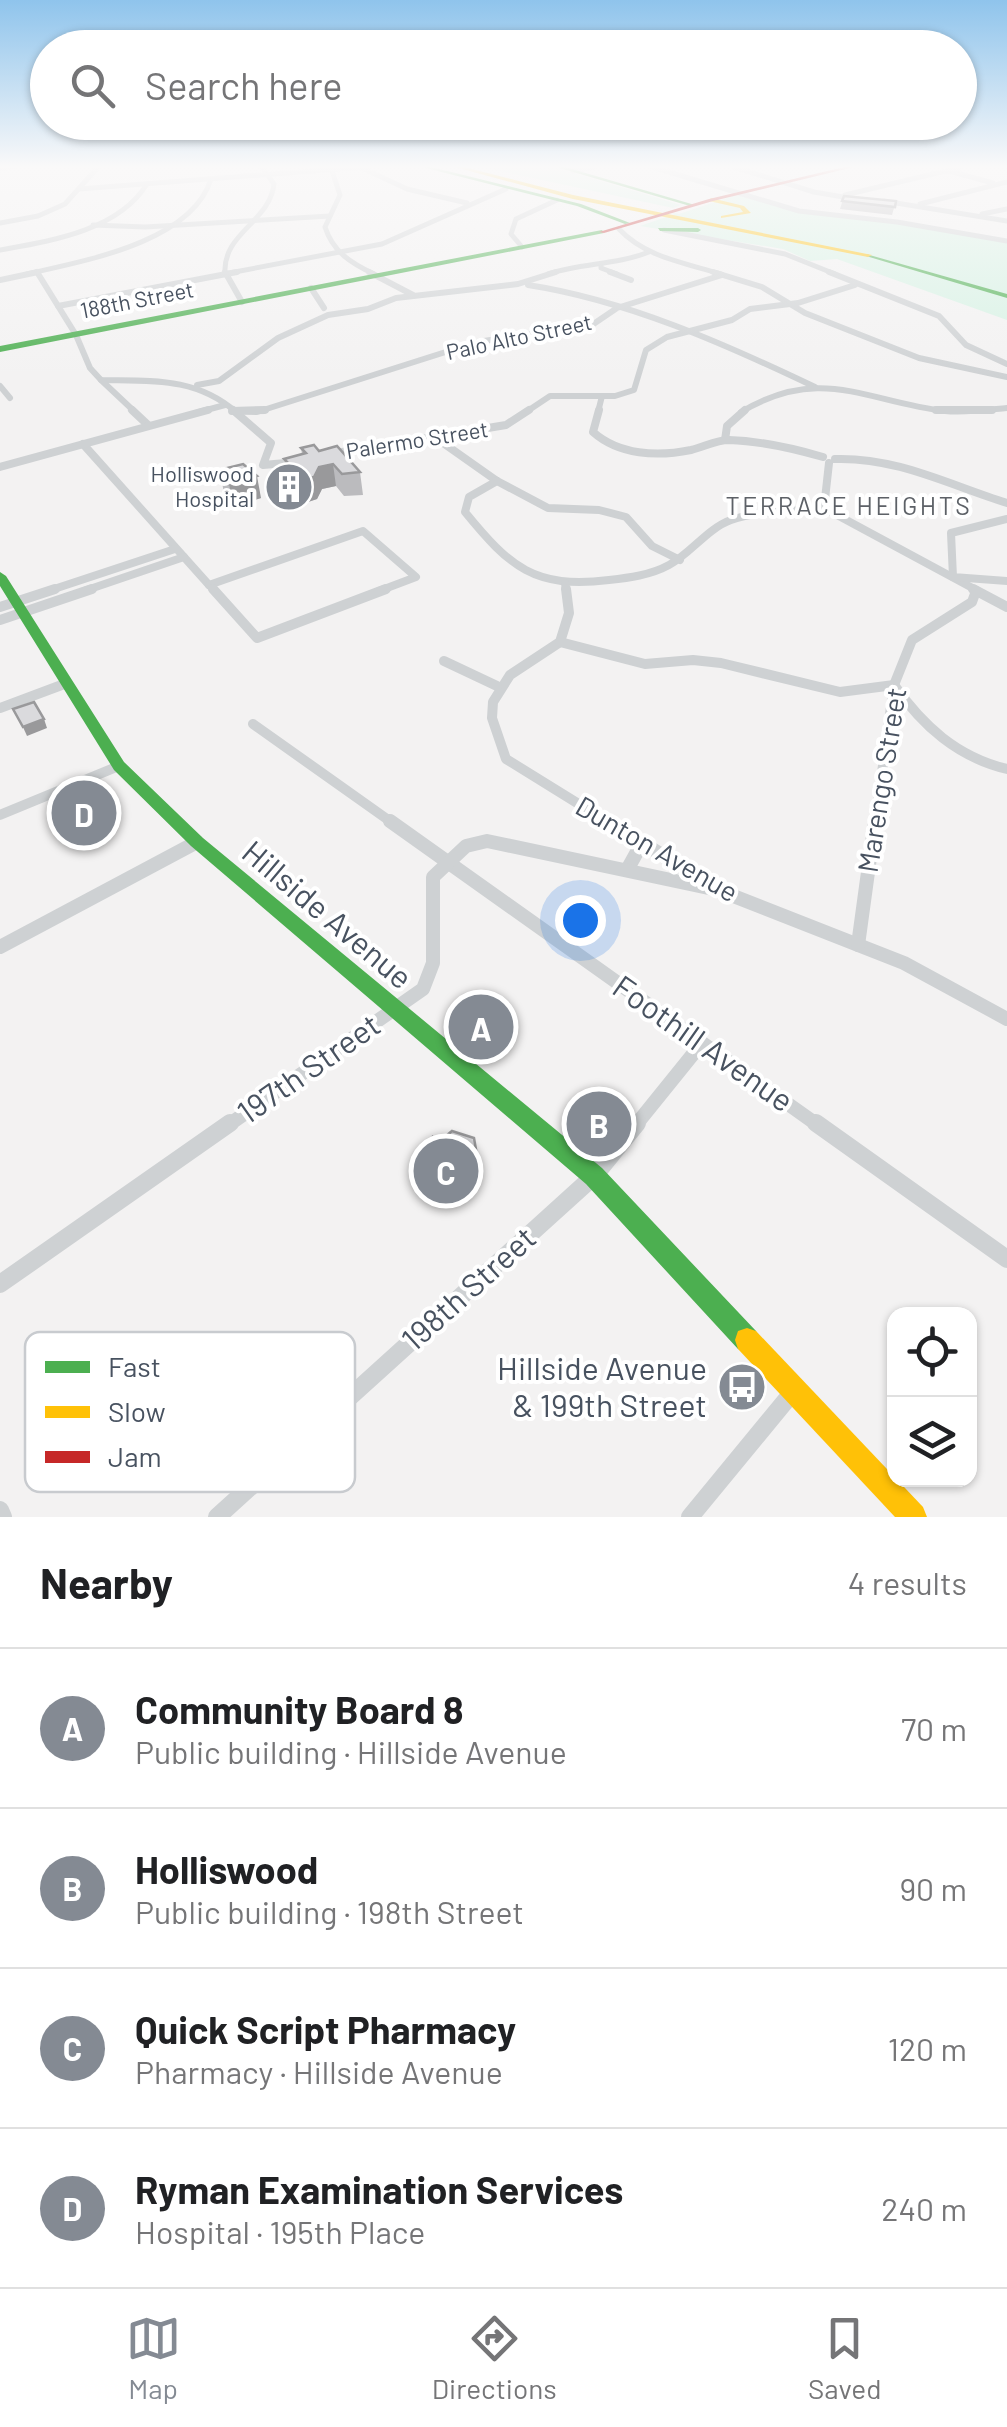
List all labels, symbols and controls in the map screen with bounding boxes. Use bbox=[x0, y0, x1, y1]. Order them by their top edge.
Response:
search box bbox=[30, 30, 977, 140]
icon: search bbox=[65, 58, 120, 113]
text: Search here bbox=[145, 62, 343, 108]
street label: 188th Street bbox=[78, 275, 196, 323]
street label: Palo Alto Street bbox=[444, 308, 594, 364]
street label: Palermo Street bbox=[344, 415, 490, 463]
place label: Holliswood Hospital bbox=[151, 460, 254, 511]
building icon: Holliswood Hospital bbox=[263, 461, 315, 513]
district label: TERRACE HEIGHTS bbox=[726, 490, 972, 520]
street label: Marengo Street bbox=[850, 685, 912, 875]
pin: D bbox=[52, 776, 116, 850]
street label: Dunton Avenue bbox=[570, 788, 745, 908]
street label: Hillside Avenue bbox=[236, 831, 421, 996]
your location bbox=[555, 895, 606, 946]
street label: Foothill Avenue bbox=[607, 966, 802, 1119]
pin: A bbox=[448, 990, 514, 1064]
street label: 197th Street bbox=[229, 1004, 387, 1130]
pin: B bbox=[566, 1086, 632, 1162]
pin: C bbox=[414, 1134, 478, 1208]
street label: 198th Street bbox=[393, 1217, 543, 1358]
map controls bbox=[887, 1307, 977, 1487]
button: locate bbox=[887, 1307, 977, 1397]
legend bbox=[25, 1332, 355, 1492]
place label: Hillside Avenue & 199th Street bbox=[497, 1348, 707, 1423]
text: Fast bbox=[108, 1349, 161, 1383]
bus stop icon: Hillside Avenue & 199th Street bbox=[716, 1361, 768, 1413]
text: Slow bbox=[108, 1394, 166, 1428]
button: layers bbox=[887, 1397, 977, 1487]
text: Jam bbox=[108, 1439, 162, 1473]
text: Nearby bbox=[40, 1557, 173, 1607]
text: 4 results bbox=[848, 1563, 967, 1601]
text: Community Board 8 bbox=[135, 1686, 464, 1732]
text: A bbox=[62, 1709, 83, 1747]
text: 70 m bbox=[901, 1709, 967, 1747]
text: Public building · Hillside Avenue bbox=[135, 1732, 567, 1770]
text: Holliswood bbox=[135, 1846, 318, 1892]
text: B bbox=[63, 1869, 82, 1907]
text: 90 m bbox=[899, 1869, 967, 1907]
text: Public building · 198th Street bbox=[135, 1892, 524, 1930]
text: Quick Script Pharmacy bbox=[135, 2006, 516, 2052]
text: C bbox=[63, 2029, 82, 2067]
text: 120 m bbox=[888, 2029, 967, 2067]
text: Pharmacy · Hillside Avenue bbox=[135, 2052, 503, 2090]
text: Ryman Examination Services bbox=[135, 2166, 623, 2212]
text: D bbox=[63, 2189, 82, 2227]
text: 240 m bbox=[881, 2189, 967, 2227]
text: Hospital · 195th Place bbox=[135, 2212, 425, 2250]
tab: Map bbox=[126, 2311, 181, 2405]
tab: Directions bbox=[432, 2311, 557, 2405]
tab: Saved bbox=[808, 2311, 881, 2405]

